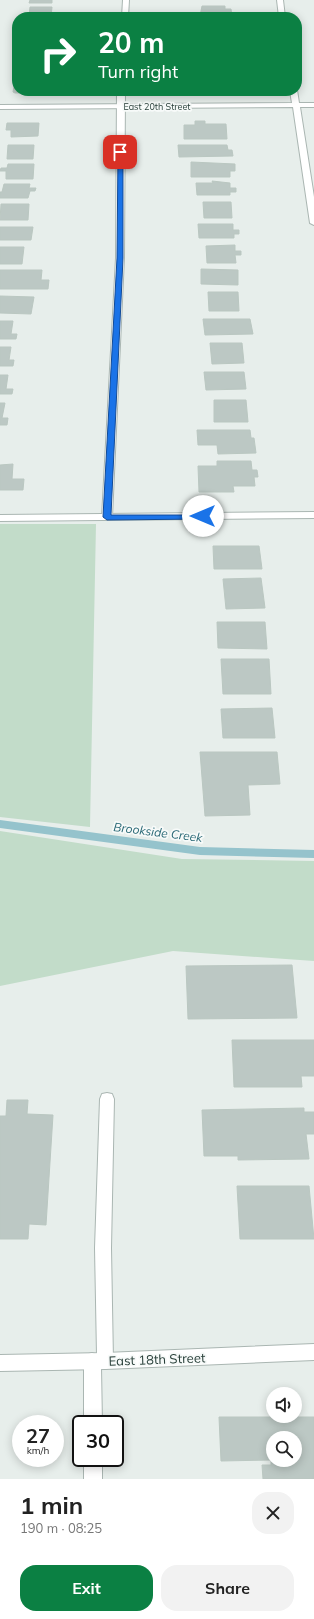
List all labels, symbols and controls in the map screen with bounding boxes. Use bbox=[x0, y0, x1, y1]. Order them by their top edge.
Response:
text: 20 m bbox=[98, 25, 164, 60]
icon: right bbox=[32, 28, 84, 80]
text: Turn right bbox=[98, 60, 178, 83]
street label: East 20th Street bbox=[123, 101, 191, 112]
pin bbox=[103, 135, 137, 169]
icon: arrive bbox=[109, 141, 131, 163]
position arrow bbox=[182, 495, 224, 537]
water label: Brookside Creek bbox=[113, 819, 204, 845]
street label: East 18th Street bbox=[108, 1349, 206, 1369]
map controls bbox=[266, 1387, 302, 1467]
button: sound bbox=[266, 1387, 302, 1423]
speed limit sign: 30 bbox=[72, 1415, 124, 1467]
text: 27 bbox=[26, 1423, 50, 1448]
button: search bbox=[266, 1431, 302, 1467]
text: km/h bbox=[27, 1444, 49, 1457]
text: 1 min bbox=[20, 1490, 83, 1520]
button: close bbox=[252, 1492, 294, 1534]
text: 190 m · 08:25 bbox=[20, 1520, 102, 1536]
button: Exit bbox=[20, 1565, 153, 1611]
button: Share bbox=[161, 1565, 294, 1611]

